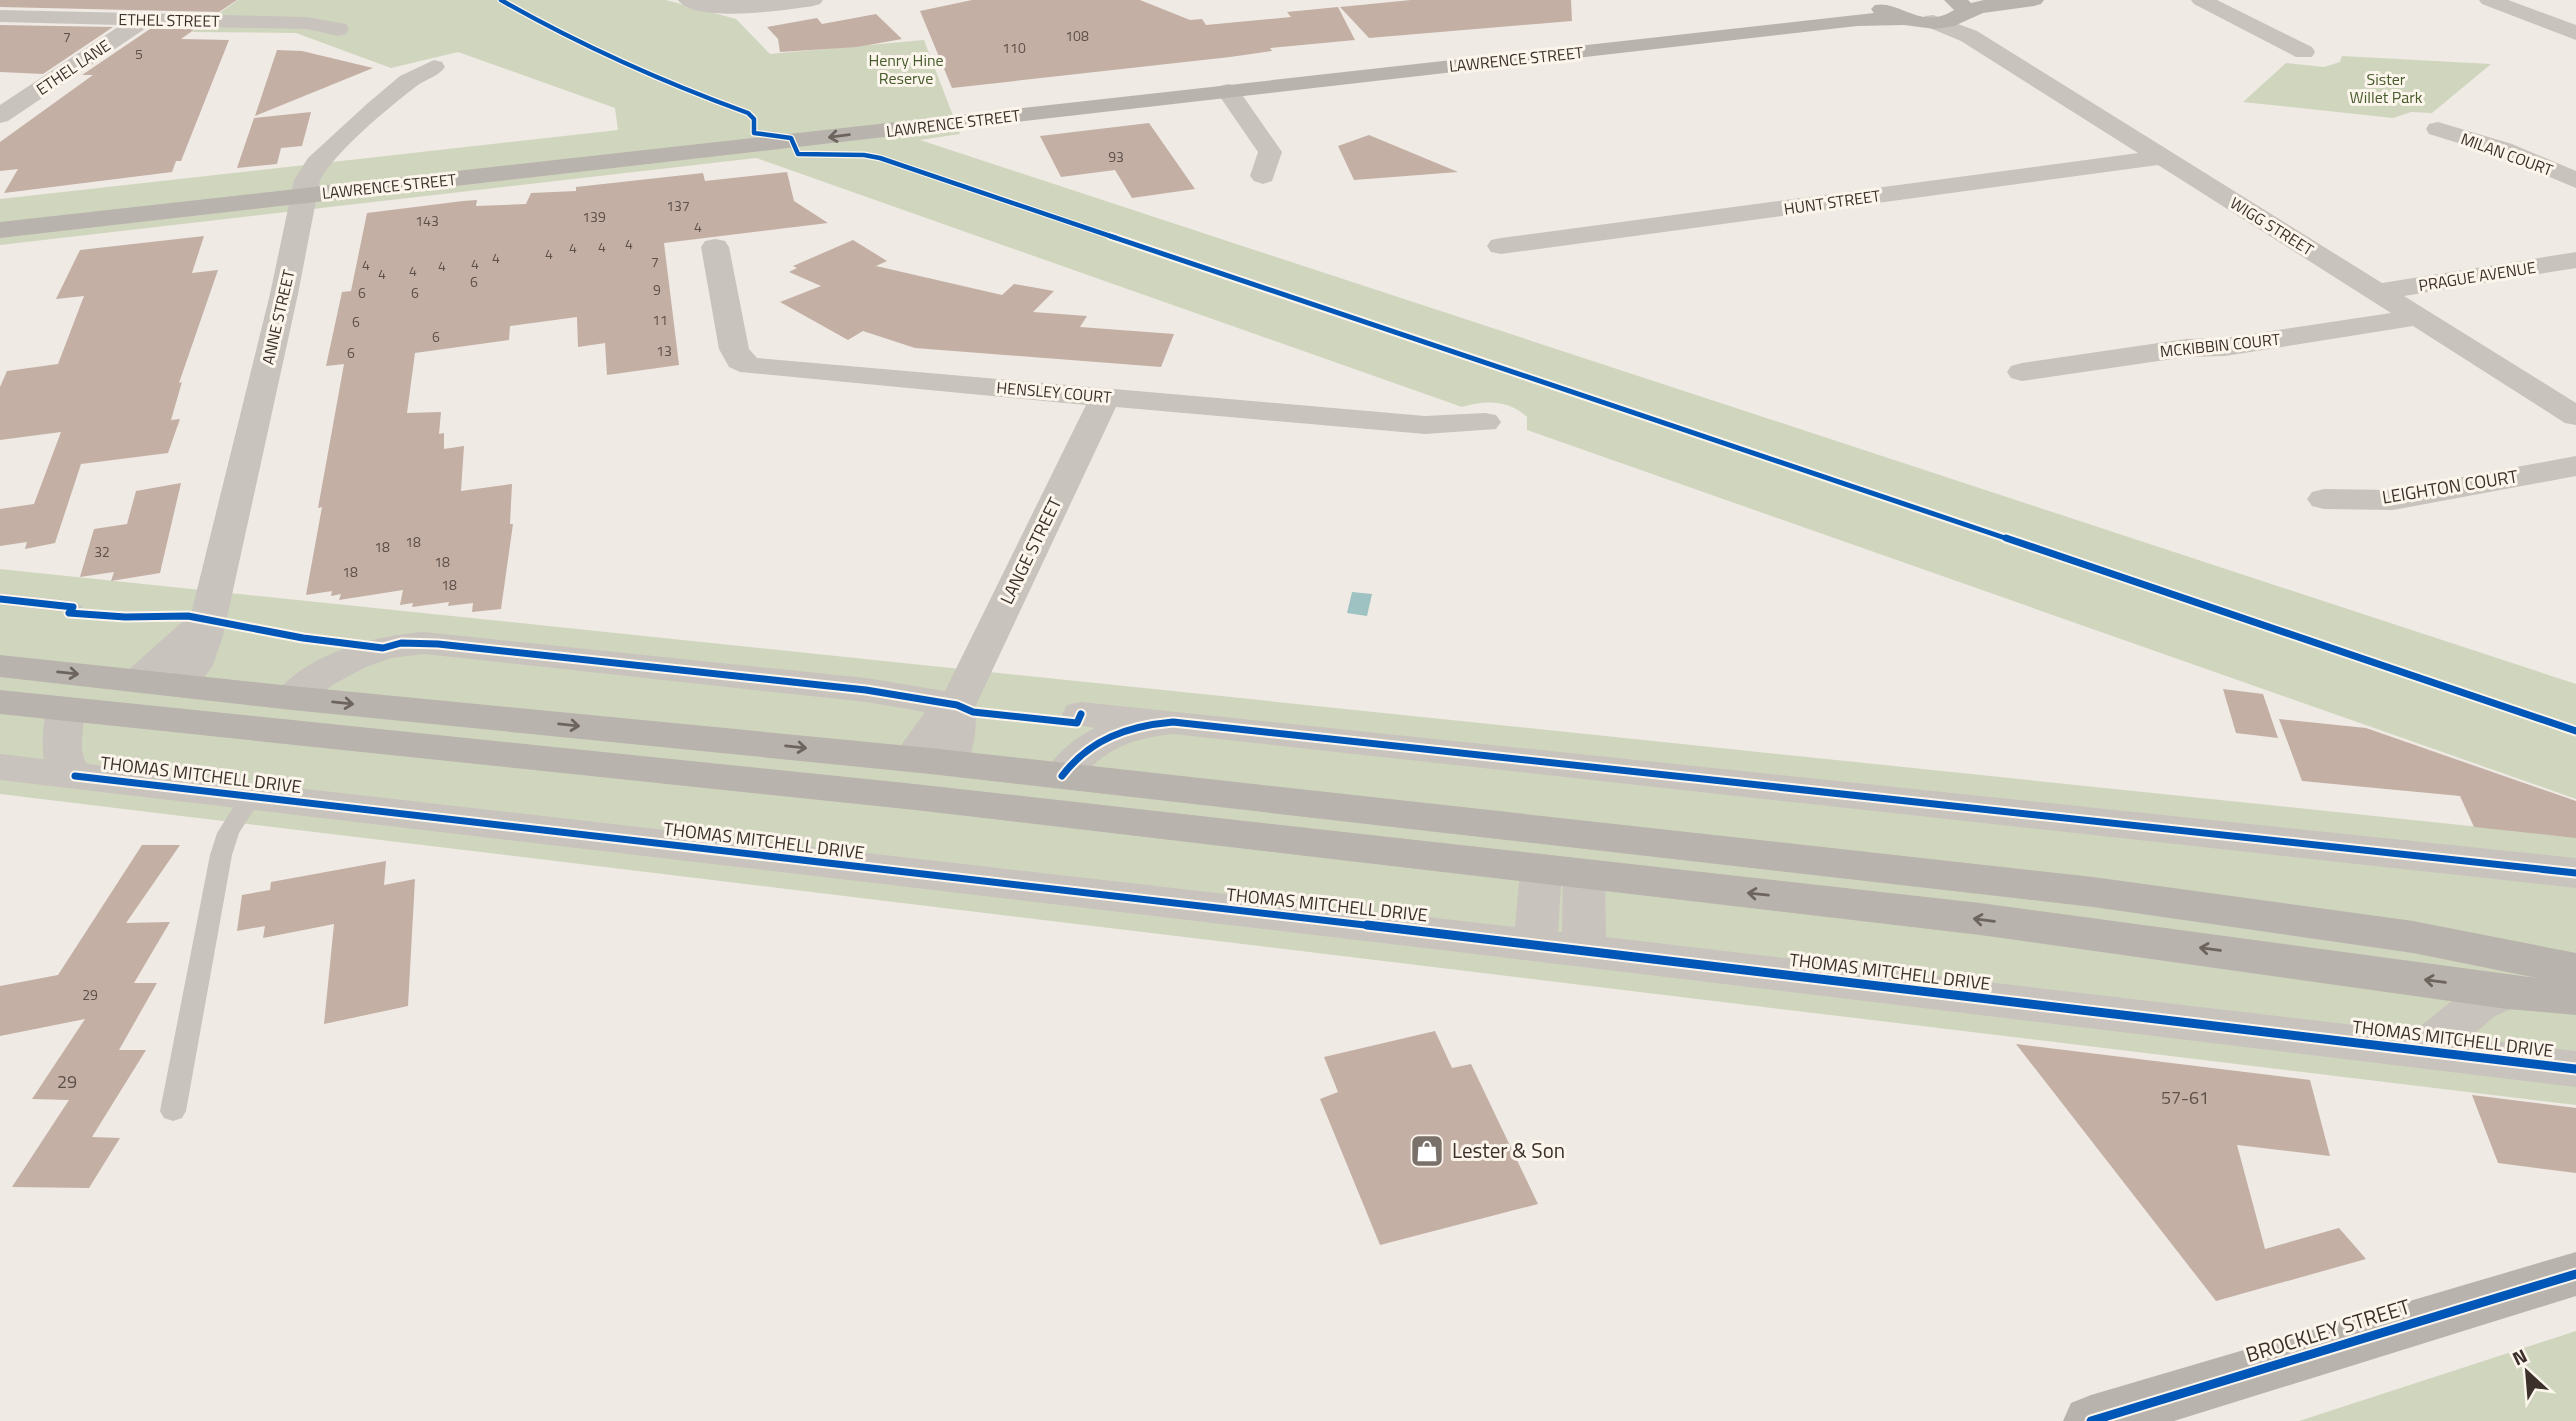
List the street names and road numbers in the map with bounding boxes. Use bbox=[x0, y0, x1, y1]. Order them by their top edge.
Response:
street label: ETHEL STREET bbox=[118, 7, 220, 33]
street label: ETHEL LANE bbox=[31, 33, 115, 101]
street label: LAWRENCE STREET bbox=[1448, 40, 1585, 78]
street label: LAWRENCE STREET bbox=[885, 103, 1022, 143]
street label: MILAN COURT bbox=[2458, 126, 2557, 182]
street label: LAWRENCE STREET bbox=[321, 167, 458, 205]
street label: HUNT STREET bbox=[1782, 183, 1882, 221]
street label: WIGG STREET bbox=[2226, 191, 2319, 261]
street label: PRAGUE AVENUE bbox=[2417, 255, 2537, 297]
street label: ANNE STREET bbox=[255, 267, 301, 367]
street label: MCKIBBIN COURT bbox=[2159, 327, 2282, 363]
street label: HENSLEY COURT bbox=[996, 375, 1113, 409]
street label: LEIGHTON COURT bbox=[2380, 462, 2520, 511]
street label: LANGE STREET bbox=[993, 492, 1068, 609]
street label: THOMAS MITCHELL DRIVE bbox=[99, 749, 303, 800]
street label: THOMAS MITCHELL DRIVE bbox=[662, 815, 866, 866]
street label: THOMAS MITCHELL DRIVE bbox=[1225, 881, 1429, 929]
street label: THOMAS MITCHELL DRIVE bbox=[1788, 946, 1992, 997]
street label: THOMAS MITCHELL DRIVE bbox=[2351, 1013, 2555, 1064]
street label: BROCKLEY STREET bbox=[2242, 1290, 2414, 1370]

